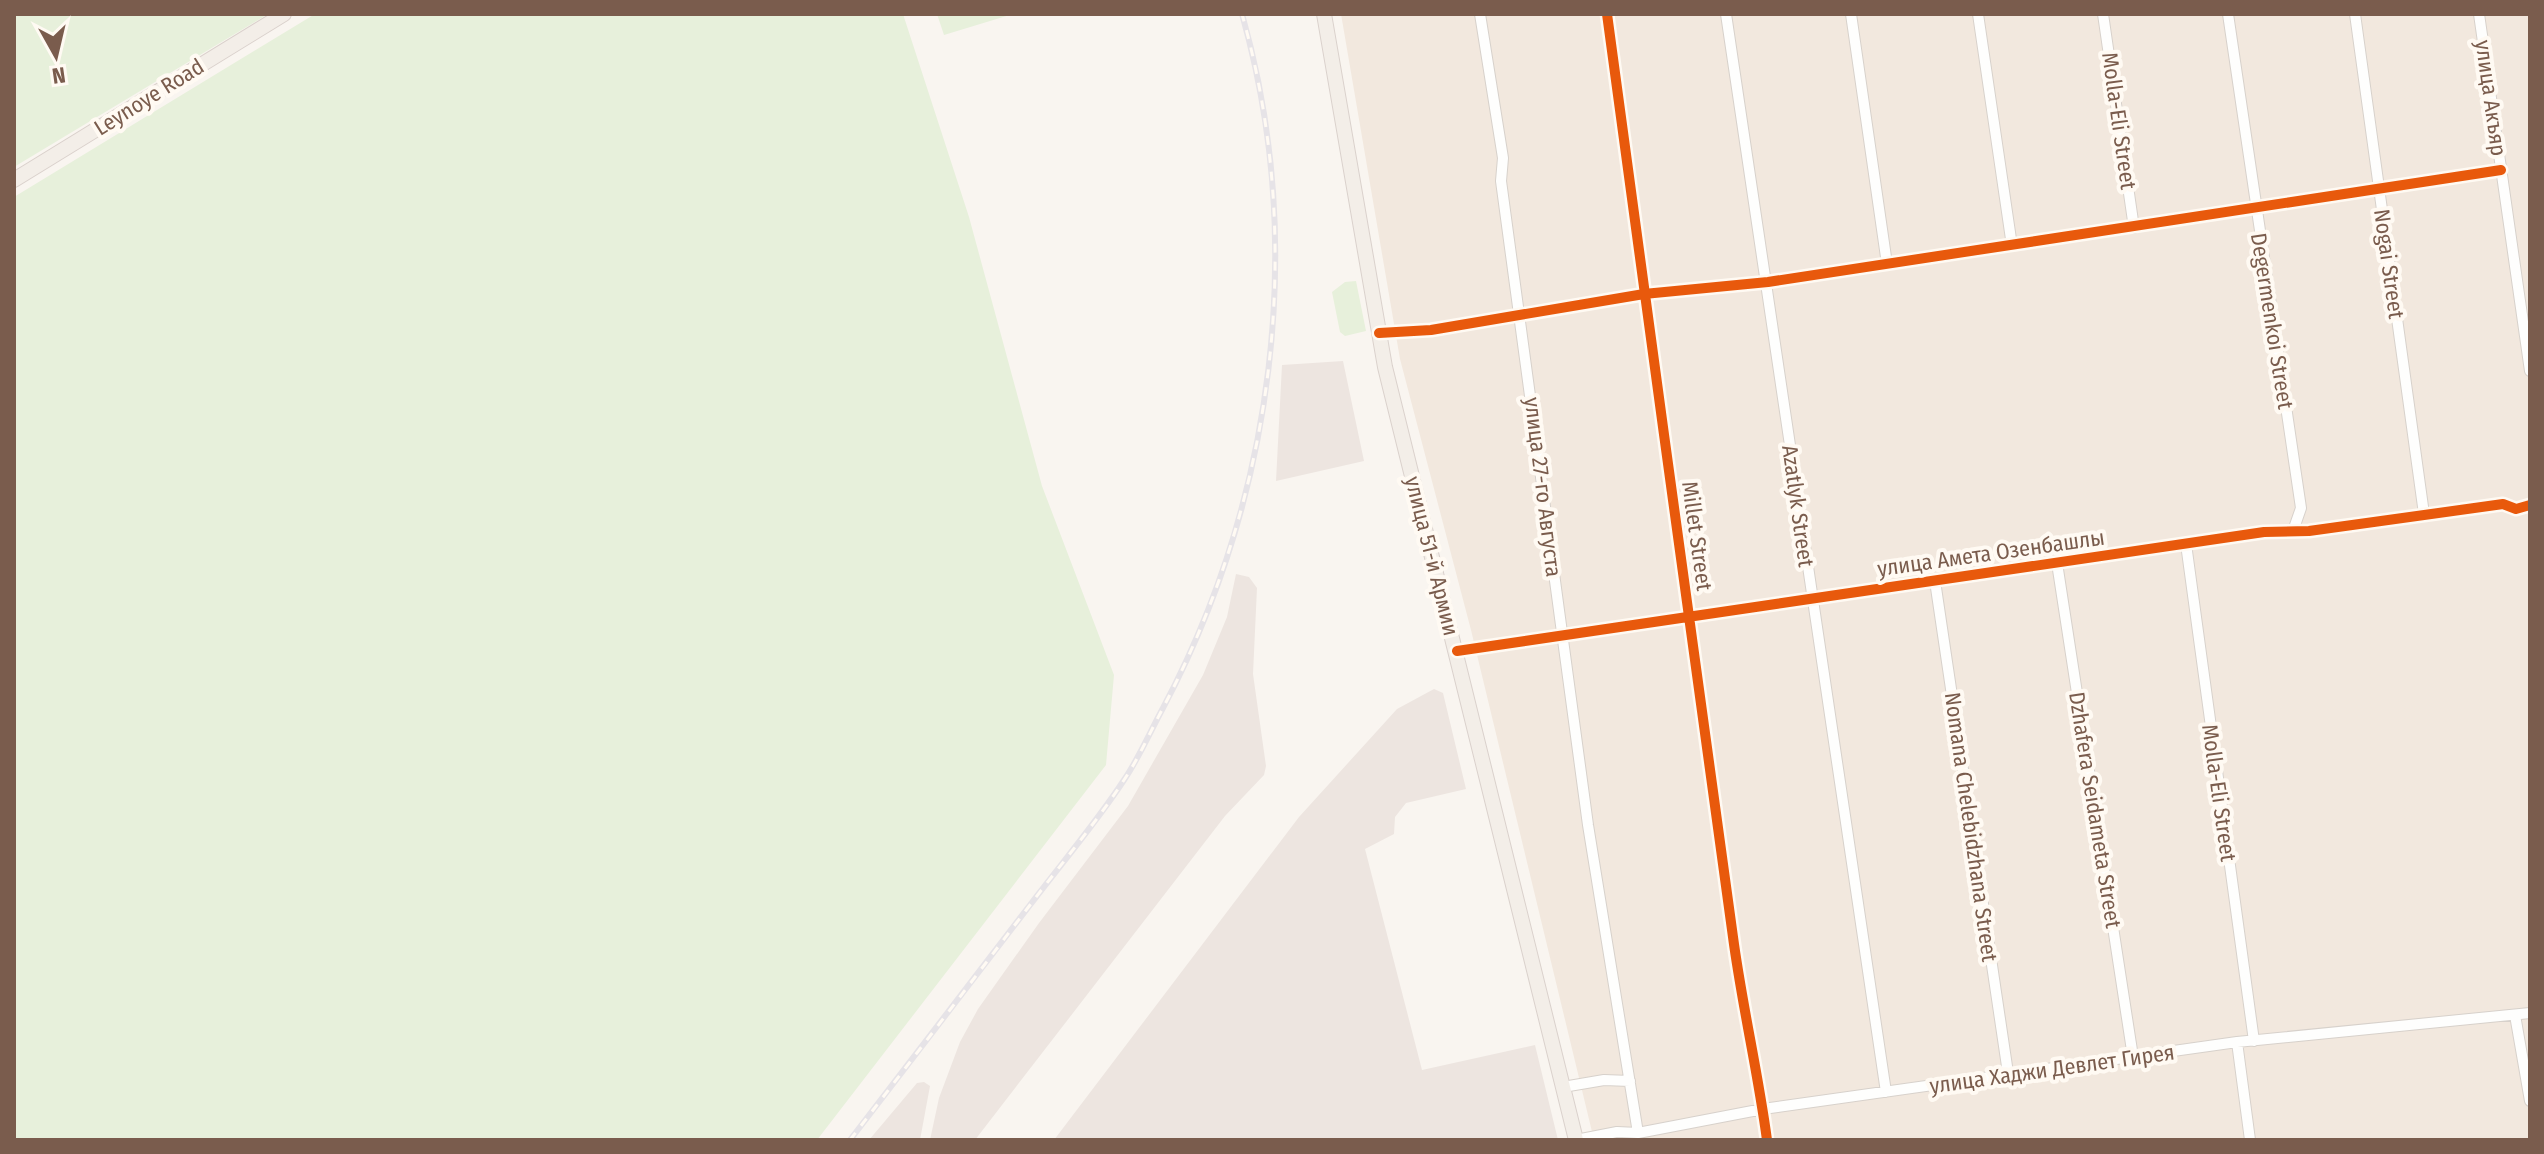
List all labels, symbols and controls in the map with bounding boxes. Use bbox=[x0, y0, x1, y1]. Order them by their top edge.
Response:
north arrow bbox=[16, 16, 96, 96]
street label: улица Акъяр bbox=[2470, 38, 2512, 158]
street label: Molla-Eli Street bbox=[2096, 51, 2142, 192]
street label: Leynoye Road bbox=[89, 53, 209, 141]
text: N bbox=[50, 61, 67, 90]
street label: Nogai Street bbox=[2368, 207, 2410, 321]
street label: Degermenkoi Street bbox=[2245, 231, 2299, 412]
street label: улица 27-го Августа bbox=[1519, 396, 1567, 578]
street label: Azatlyk Street bbox=[1776, 443, 1820, 569]
street label: улица 51-й Армии bbox=[1399, 474, 1465, 638]
street label: Millet Street bbox=[1676, 480, 1718, 593]
street label: улица Амета Озенбашлы bbox=[1876, 524, 2106, 582]
street label: Nomana Chelebidzhana Street bbox=[1939, 690, 2003, 964]
street label: Dzhafera Seidameta Street bbox=[2063, 690, 2127, 931]
street label: Molla-Eli Street bbox=[2196, 723, 2242, 864]
street label: улица Хаджи Девлет Гирея bbox=[1928, 1038, 2176, 1100]

